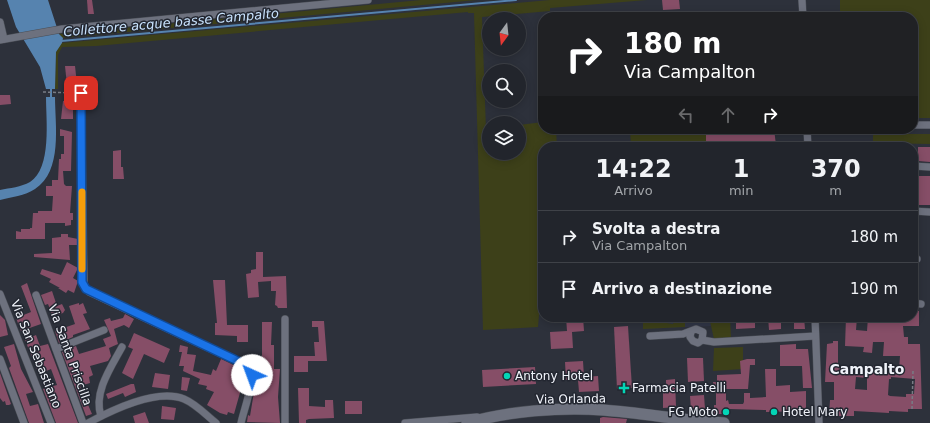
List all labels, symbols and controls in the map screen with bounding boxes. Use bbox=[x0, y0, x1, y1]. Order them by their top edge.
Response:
water label: Collettore acque basse Campalto bbox=[63, 6, 279, 39]
north arrow bbox=[482, 12, 526, 56]
map controls bbox=[482, 12, 526, 160]
text: 180 m bbox=[624, 27, 721, 60]
icon: right bbox=[558, 28, 610, 80]
text: Via Campalton bbox=[624, 61, 756, 82]
button: search bbox=[482, 64, 526, 108]
pin bbox=[64, 76, 98, 110]
icon: arrive bbox=[70, 82, 92, 104]
icon: left bbox=[675, 104, 697, 126]
icon: ahead bbox=[717, 104, 739, 126]
icon: right bbox=[759, 104, 781, 126]
button: layers bbox=[482, 116, 526, 160]
text: 14:22 bbox=[595, 155, 672, 183]
text: 1 bbox=[733, 155, 749, 183]
text: 370 bbox=[811, 155, 861, 183]
text: Arrivo bbox=[614, 183, 653, 198]
text: min bbox=[729, 183, 753, 198]
text: m bbox=[829, 183, 842, 198]
text: Svolta a destra bbox=[592, 220, 720, 238]
icon: right bbox=[558, 226, 580, 248]
text: 180 m bbox=[850, 228, 898, 246]
text: Via Campalton bbox=[592, 238, 687, 253]
icon: arrive bbox=[558, 278, 580, 300]
text: Arrivo a destinazione bbox=[592, 280, 772, 298]
text: 190 m bbox=[850, 280, 898, 298]
street label: Via San Sebastiano bbox=[8, 298, 64, 410]
street label: Via Santa Priscilla bbox=[45, 303, 95, 407]
position arrow bbox=[231, 354, 273, 396]
district label: Campalto bbox=[830, 361, 905, 377]
place label: Antony Hotel bbox=[515, 369, 593, 383]
marker: Antony Hotel bbox=[502, 371, 512, 381]
place label: Farmacia Patelli bbox=[632, 381, 726, 395]
marker: Farmacia Patelli bbox=[619, 383, 629, 393]
street label: Via Orlanda bbox=[536, 391, 606, 407]
place label: FG Moto bbox=[668, 405, 718, 419]
place label: Hotel Mary bbox=[782, 405, 847, 419]
marker: FG Moto bbox=[721, 407, 731, 417]
marker: Hotel Mary bbox=[769, 407, 779, 417]

